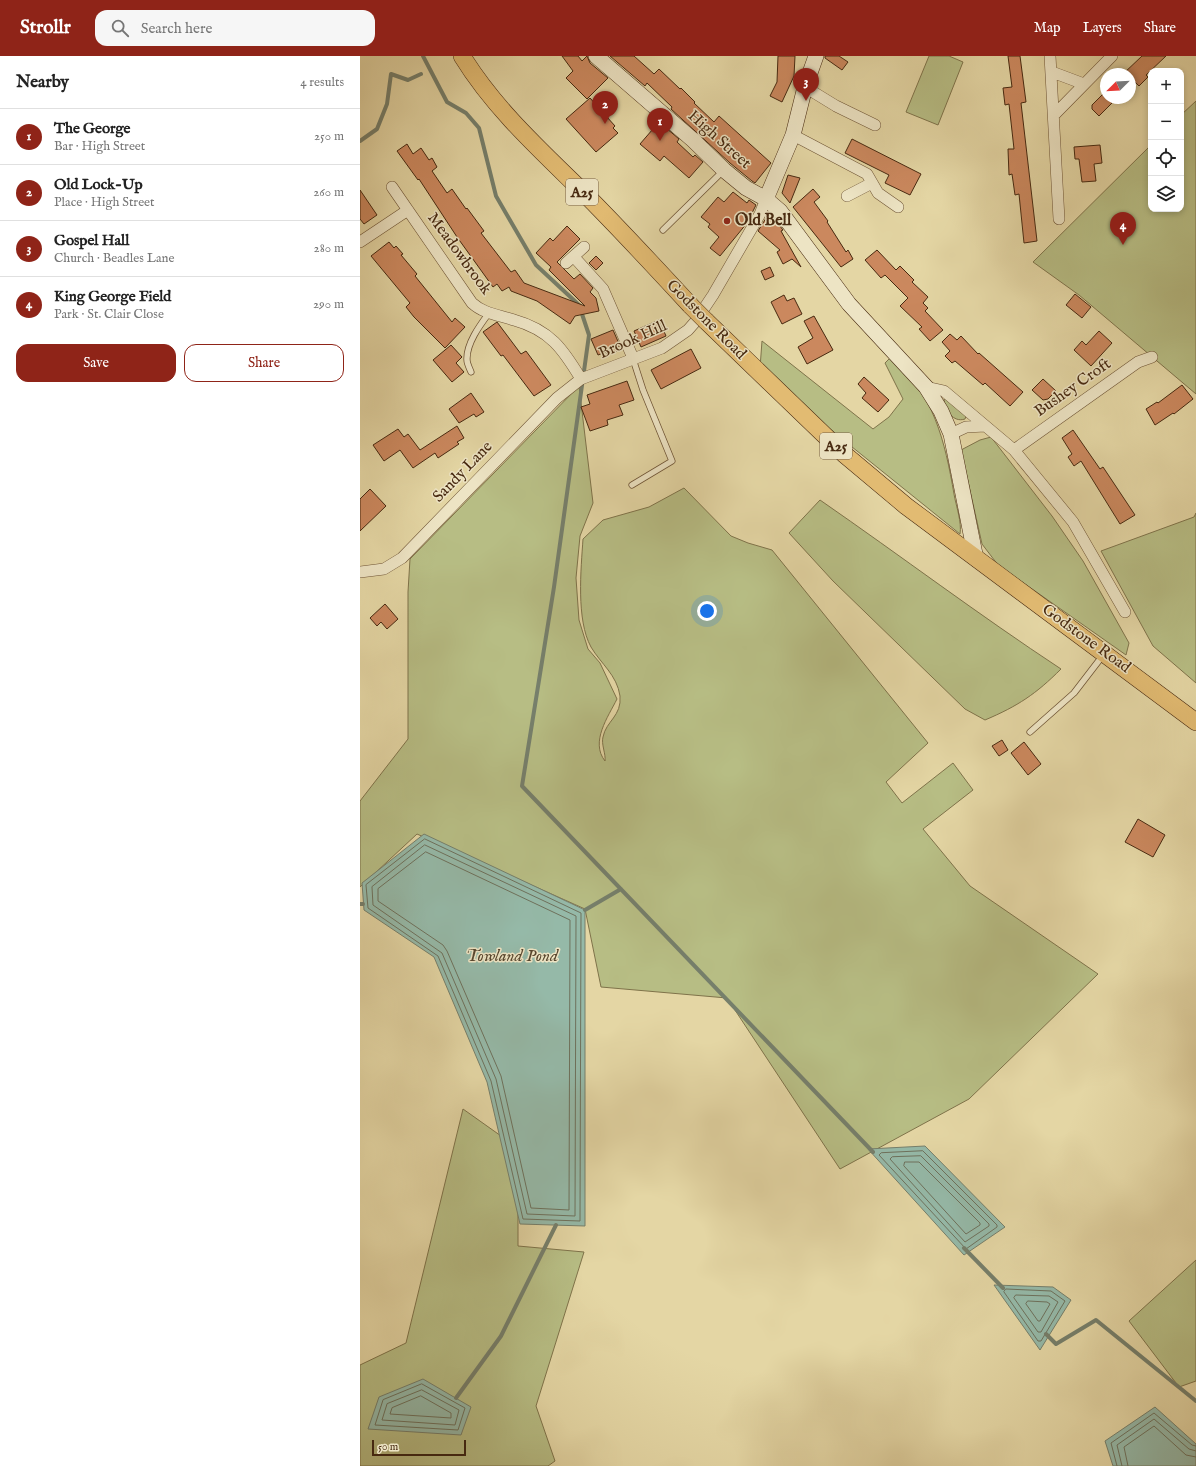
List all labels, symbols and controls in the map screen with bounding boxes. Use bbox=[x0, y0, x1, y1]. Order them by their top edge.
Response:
search box bbox=[95, 10, 375, 46]
text: Strollr bbox=[20, 16, 71, 40]
icon: search bbox=[109, 17, 131, 39]
text: Search here bbox=[141, 19, 212, 38]
text: Map bbox=[1034, 19, 1061, 37]
text: Layers bbox=[1083, 19, 1122, 37]
text: Share bbox=[1144, 19, 1176, 37]
pin: 3 bbox=[793, 68, 819, 101]
north arrow bbox=[1100, 68, 1136, 104]
map controls bbox=[1148, 68, 1184, 212]
button: + bbox=[1148, 68, 1184, 104]
text: Nearby bbox=[16, 72, 69, 93]
text: 4 results bbox=[300, 74, 344, 91]
pin: 2 bbox=[592, 91, 618, 124]
button: − bbox=[1148, 104, 1184, 140]
street label: High Street bbox=[683, 106, 755, 174]
pin: 1 bbox=[647, 108, 673, 141]
text: The George bbox=[54, 119, 130, 138]
text: 1 bbox=[27, 128, 31, 145]
text: 250 m bbox=[314, 128, 344, 145]
text: Bar · High Street bbox=[54, 138, 145, 155]
button: locate bbox=[1148, 140, 1184, 176]
text: Old Lock-Up bbox=[54, 175, 143, 194]
button: layers bbox=[1148, 176, 1184, 212]
road number: A25 bbox=[566, 179, 598, 205]
text: 2 bbox=[26, 184, 32, 201]
text: 260 m bbox=[313, 184, 344, 201]
text: Place · High Street bbox=[54, 194, 155, 211]
street label: Meadowbrook bbox=[422, 209, 496, 299]
place label: Old Bell bbox=[735, 211, 792, 231]
pin: 4 bbox=[1110, 212, 1136, 245]
marker: Old Bell bbox=[722, 216, 732, 226]
text: Gospel Hall bbox=[54, 231, 129, 250]
text: 3 bbox=[27, 240, 31, 257]
text: 280 m bbox=[314, 240, 344, 257]
text: Church · Beadles Lane bbox=[54, 250, 174, 267]
street label: Godstone Road bbox=[662, 276, 751, 365]
text: King George Field bbox=[54, 287, 171, 306]
text: 4 bbox=[26, 296, 32, 313]
text: 290 m bbox=[313, 296, 344, 313]
text: Park · St. Clair Close bbox=[54, 306, 164, 323]
street label: Brook Hill bbox=[596, 316, 671, 364]
button: Save bbox=[16, 344, 176, 382]
button: Share bbox=[184, 344, 344, 382]
street label: Bushey Croft bbox=[1031, 354, 1116, 422]
road number: A25 bbox=[820, 433, 852, 459]
street label: Sandy Lane bbox=[429, 437, 497, 507]
street label: Godstone Road bbox=[1038, 600, 1135, 678]
your location bbox=[697, 601, 717, 621]
water label: Towland Pond bbox=[466, 946, 559, 967]
scale bar bbox=[372, 1438, 466, 1457]
text: 50 m bbox=[378, 1440, 398, 1454]

